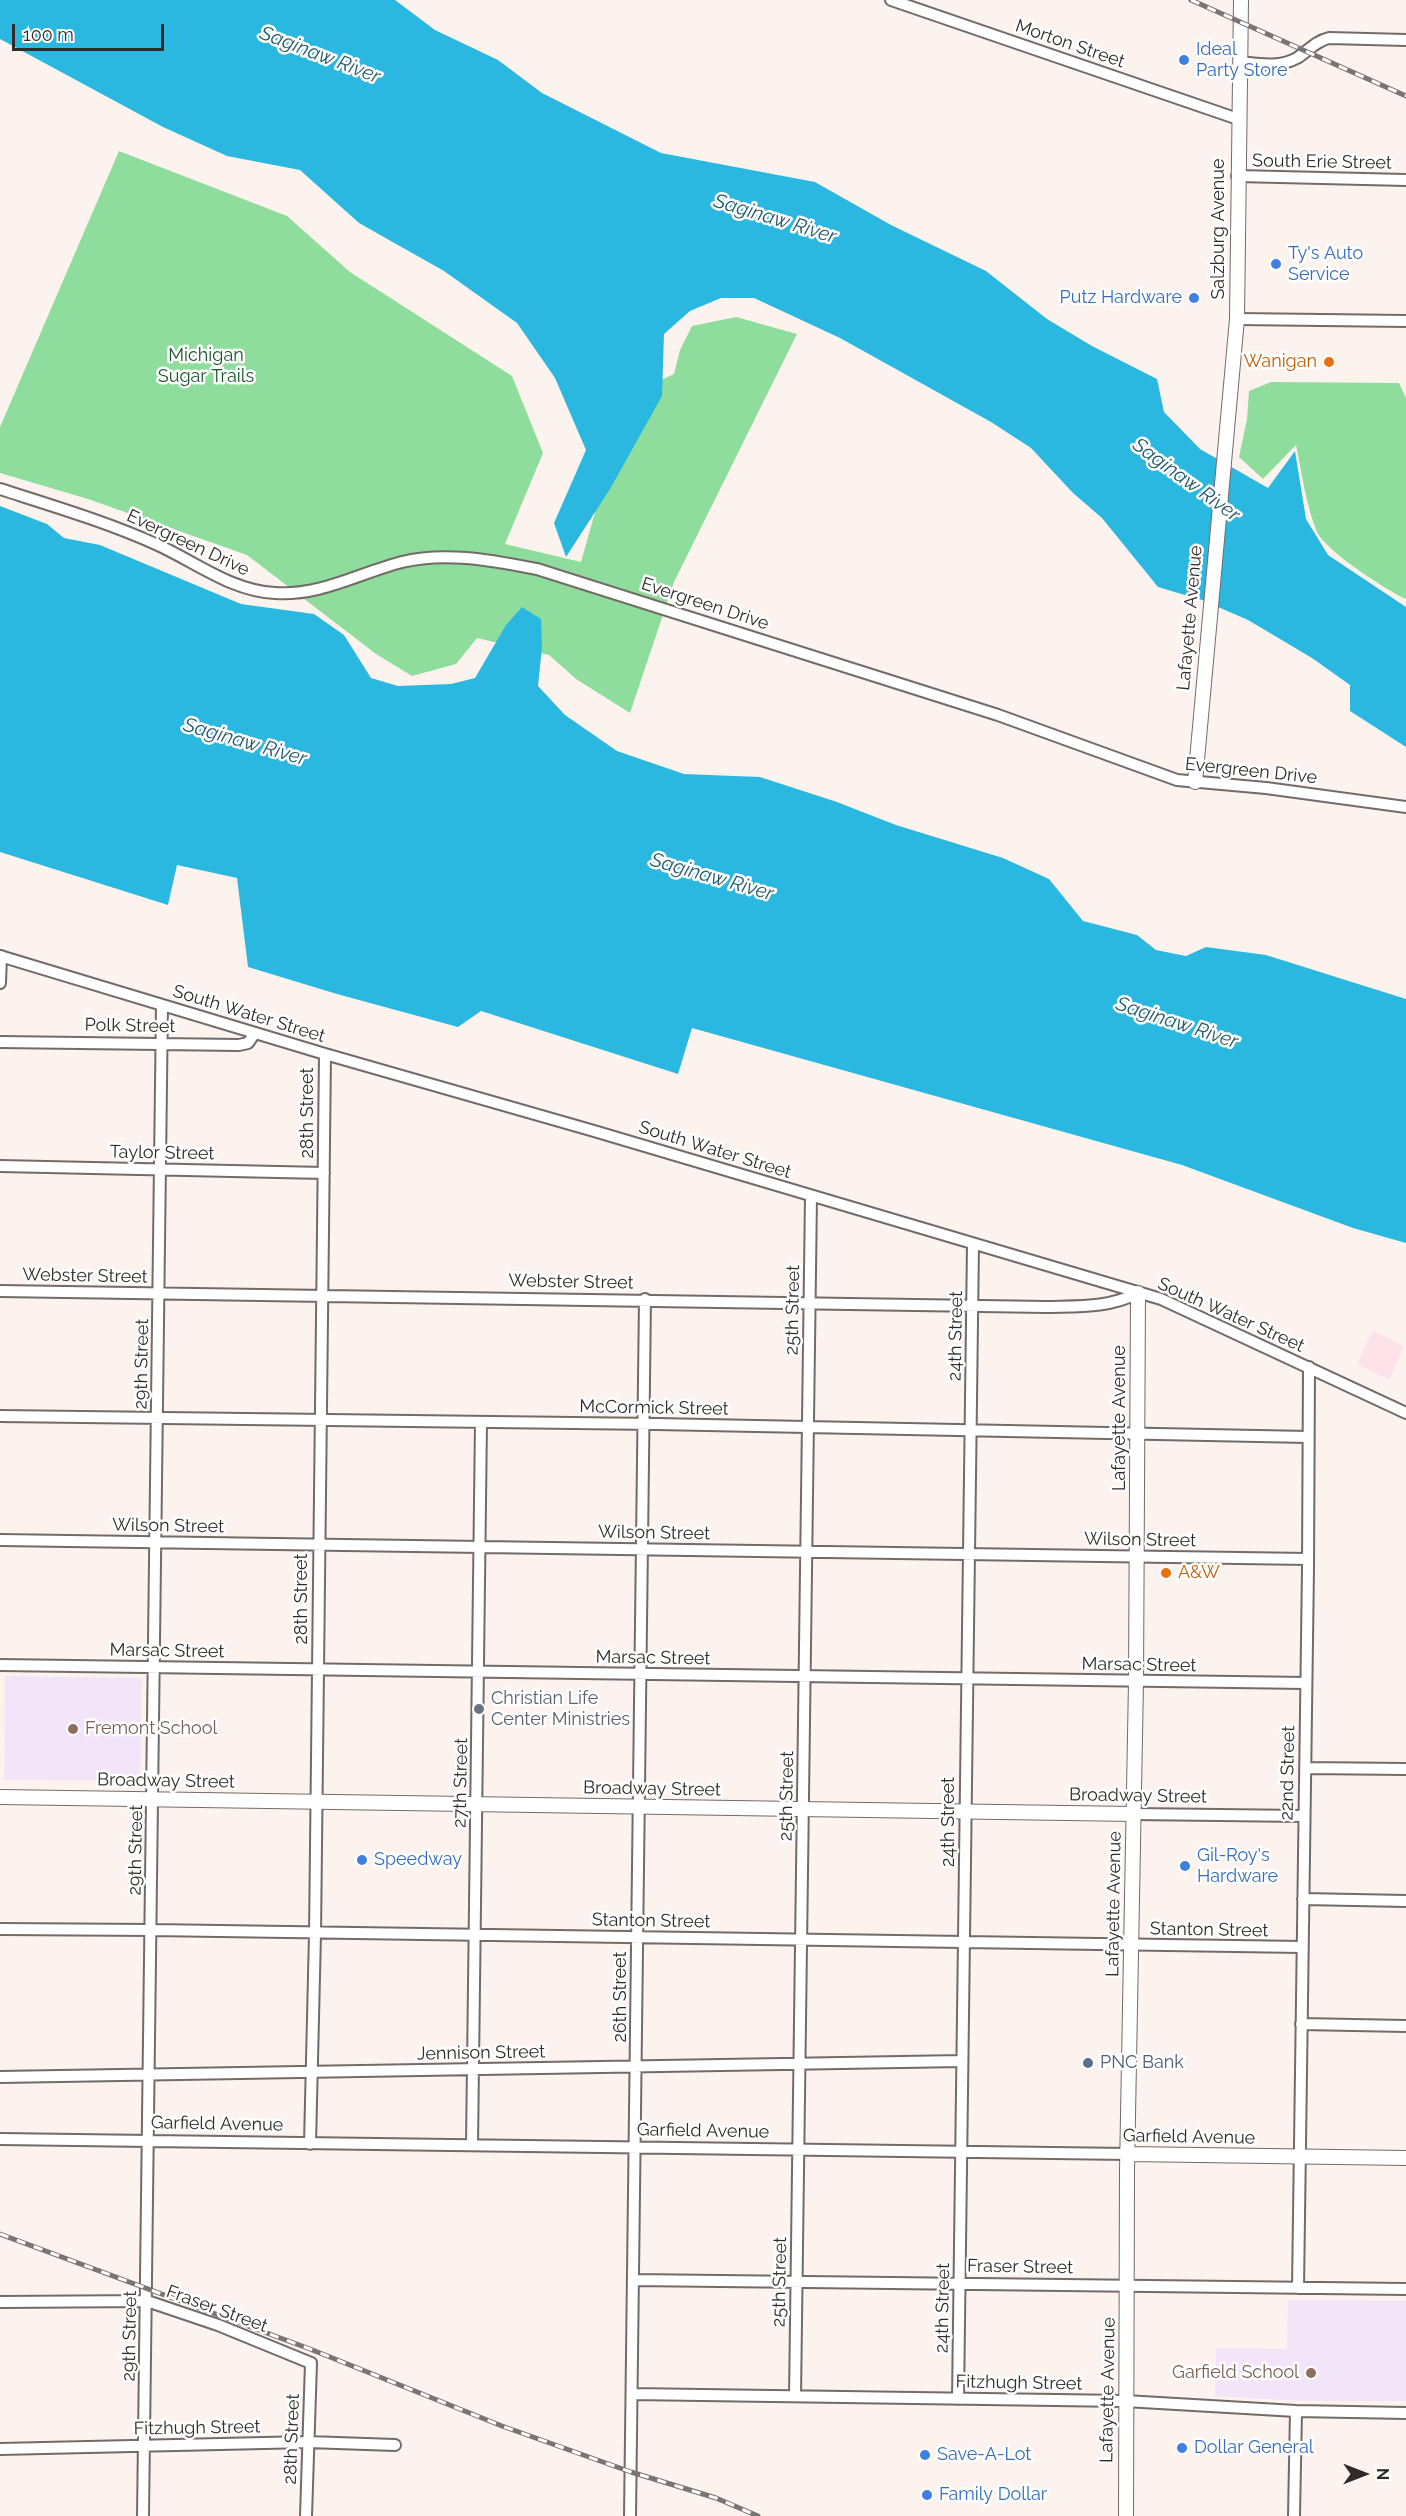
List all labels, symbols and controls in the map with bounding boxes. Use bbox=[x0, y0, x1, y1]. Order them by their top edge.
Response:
scale bar bbox=[15, 12, 166, 50]
street label: Morton Street bbox=[1012, 15, 1128, 73]
water label: Saginaw River bbox=[256, 21, 384, 89]
text: 100 m bbox=[23, 24, 74, 45]
place label: Ideal Party Store bbox=[1196, 39, 1288, 82]
marker: Ideal Party Store bbox=[1177, 53, 1191, 67]
street label: South Erie Street bbox=[1252, 150, 1392, 174]
street label: Salzburg Avenue bbox=[1208, 158, 1230, 300]
water label: Saginaw River bbox=[711, 189, 839, 249]
place label: Ty's Auto Service bbox=[1288, 243, 1363, 286]
marker: Ty's Auto Service bbox=[1269, 257, 1283, 271]
place label: Putz Hardware bbox=[1060, 287, 1182, 309]
marker: Putz Hardware bbox=[1187, 291, 1201, 305]
park label: Michigan Sugar Trails bbox=[158, 345, 254, 388]
place label: Wanigan bbox=[1243, 351, 1317, 373]
marker: Wanigan bbox=[1322, 355, 1336, 369]
water label: Saginaw River bbox=[1128, 433, 1244, 527]
street label: Evergreen Drive bbox=[123, 505, 253, 581]
street label: Lafayette Avenue bbox=[1173, 544, 1207, 692]
street label: Evergreen Drive bbox=[639, 573, 771, 635]
water label: Saginaw River bbox=[181, 713, 309, 771]
street label: Evergreen Drive bbox=[1184, 753, 1318, 789]
water label: Saginaw River bbox=[648, 848, 776, 906]
street label: South Water Street bbox=[170, 981, 328, 1047]
water label: Saginaw River bbox=[1113, 992, 1241, 1054]
street label: Polk Street bbox=[84, 1014, 176, 1038]
street label: 28th Street bbox=[297, 1067, 319, 1159]
street label: South Water Street bbox=[636, 1117, 794, 1183]
street label: Taylor Street bbox=[109, 1141, 215, 1165]
street label: Webster Street bbox=[22, 1264, 148, 1288]
street label: 25th Street bbox=[781, 1265, 805, 1355]
street label: Webster Street bbox=[508, 1270, 634, 1294]
street label: South Water Street bbox=[1154, 1273, 1308, 1357]
street label: 24th Street bbox=[944, 1291, 968, 1381]
street label: 29th Street bbox=[130, 1318, 154, 1410]
street label: Lafayette Avenue bbox=[1109, 1345, 1131, 1491]
street label: McCormick Street bbox=[579, 1396, 729, 1420]
street label: Wilson Street bbox=[112, 1514, 224, 1538]
street label: Wilson Street bbox=[598, 1521, 710, 1545]
street label: Wilson Street bbox=[1084, 1528, 1196, 1552]
street label: 28th Street bbox=[291, 1553, 313, 1645]
place label: A&W bbox=[1178, 1562, 1220, 1584]
marker: A&W bbox=[1159, 1566, 1173, 1580]
street label: Marsac Street bbox=[109, 1639, 225, 1663]
street label: Marsac Street bbox=[595, 1646, 711, 1670]
street label: Marsac Street bbox=[1081, 1653, 1197, 1677]
place label: Christian Life Center Ministries bbox=[491, 1688, 630, 1730]
marker: Christian Life Center Ministries bbox=[472, 1702, 486, 1716]
place label: Fremont School bbox=[85, 1718, 217, 1740]
marker: Fremont School bbox=[66, 1722, 80, 1736]
street label: 22nd Street bbox=[1276, 1725, 1300, 1821]
street label: 27th Street bbox=[449, 1738, 473, 1828]
street label: 25th Street bbox=[775, 1751, 799, 1841]
street label: Broadway Street bbox=[97, 1769, 235, 1793]
street label: Broadway Street bbox=[583, 1777, 721, 1801]
street label: 24th Street bbox=[938, 1777, 960, 1867]
street label: Broadway Street bbox=[1069, 1784, 1207, 1808]
street label: 29th Street bbox=[124, 1804, 148, 1896]
street label: Lafayette Avenue bbox=[1102, 1831, 1126, 1977]
place label: Gil-Roy's Hardware bbox=[1197, 1845, 1278, 1888]
place label: Speedway bbox=[374, 1849, 462, 1871]
marker: Speedway bbox=[355, 1853, 369, 1867]
marker: Gil-Roy's Hardware bbox=[1178, 1859, 1192, 1873]
street label: Stanton Street bbox=[592, 1909, 710, 1933]
street label: Stanton Street bbox=[1150, 1918, 1268, 1942]
street label: 26th Street bbox=[610, 1951, 632, 2043]
street label: Jennison Street bbox=[417, 2041, 545, 2065]
place label: PNC Bank bbox=[1100, 2052, 1184, 2074]
marker: PNC Bank bbox=[1081, 2056, 1095, 2070]
street label: Garfield Avenue bbox=[151, 2112, 283, 2136]
street label: Garfield Avenue bbox=[637, 2119, 769, 2143]
street label: Garfield Avenue bbox=[1123, 2125, 1255, 2149]
street label: 25th Street bbox=[768, 2237, 792, 2327]
street label: Fraser Street bbox=[967, 2255, 1073, 2279]
street label: 24th Street bbox=[931, 2263, 955, 2353]
street label: Fraser Street bbox=[163, 2281, 271, 2337]
street label: 29th Street bbox=[118, 2290, 142, 2382]
street label: Lafayette Avenue bbox=[1096, 2317, 1120, 2463]
place label: Garfield School bbox=[1172, 2362, 1299, 2384]
marker: Garfield School bbox=[1304, 2366, 1318, 2380]
street label: Fitzhugh Street bbox=[955, 2371, 1083, 2395]
street label: 28th Street bbox=[280, 2393, 304, 2485]
street label: Fitzhugh Street bbox=[133, 2416, 261, 2440]
place label: Dollar General bbox=[1194, 2437, 1314, 2459]
marker: Dollar General bbox=[1175, 2441, 1189, 2455]
place label: Save-A-Lot bbox=[937, 2444, 1031, 2466]
north arrow bbox=[1334, 2444, 1394, 2504]
marker: Save-A-Lot bbox=[918, 2448, 932, 2462]
text: N bbox=[1373, 2468, 1392, 2480]
place label: Family Dollar bbox=[939, 2484, 1047, 2506]
marker: Family Dollar bbox=[920, 2488, 934, 2502]

